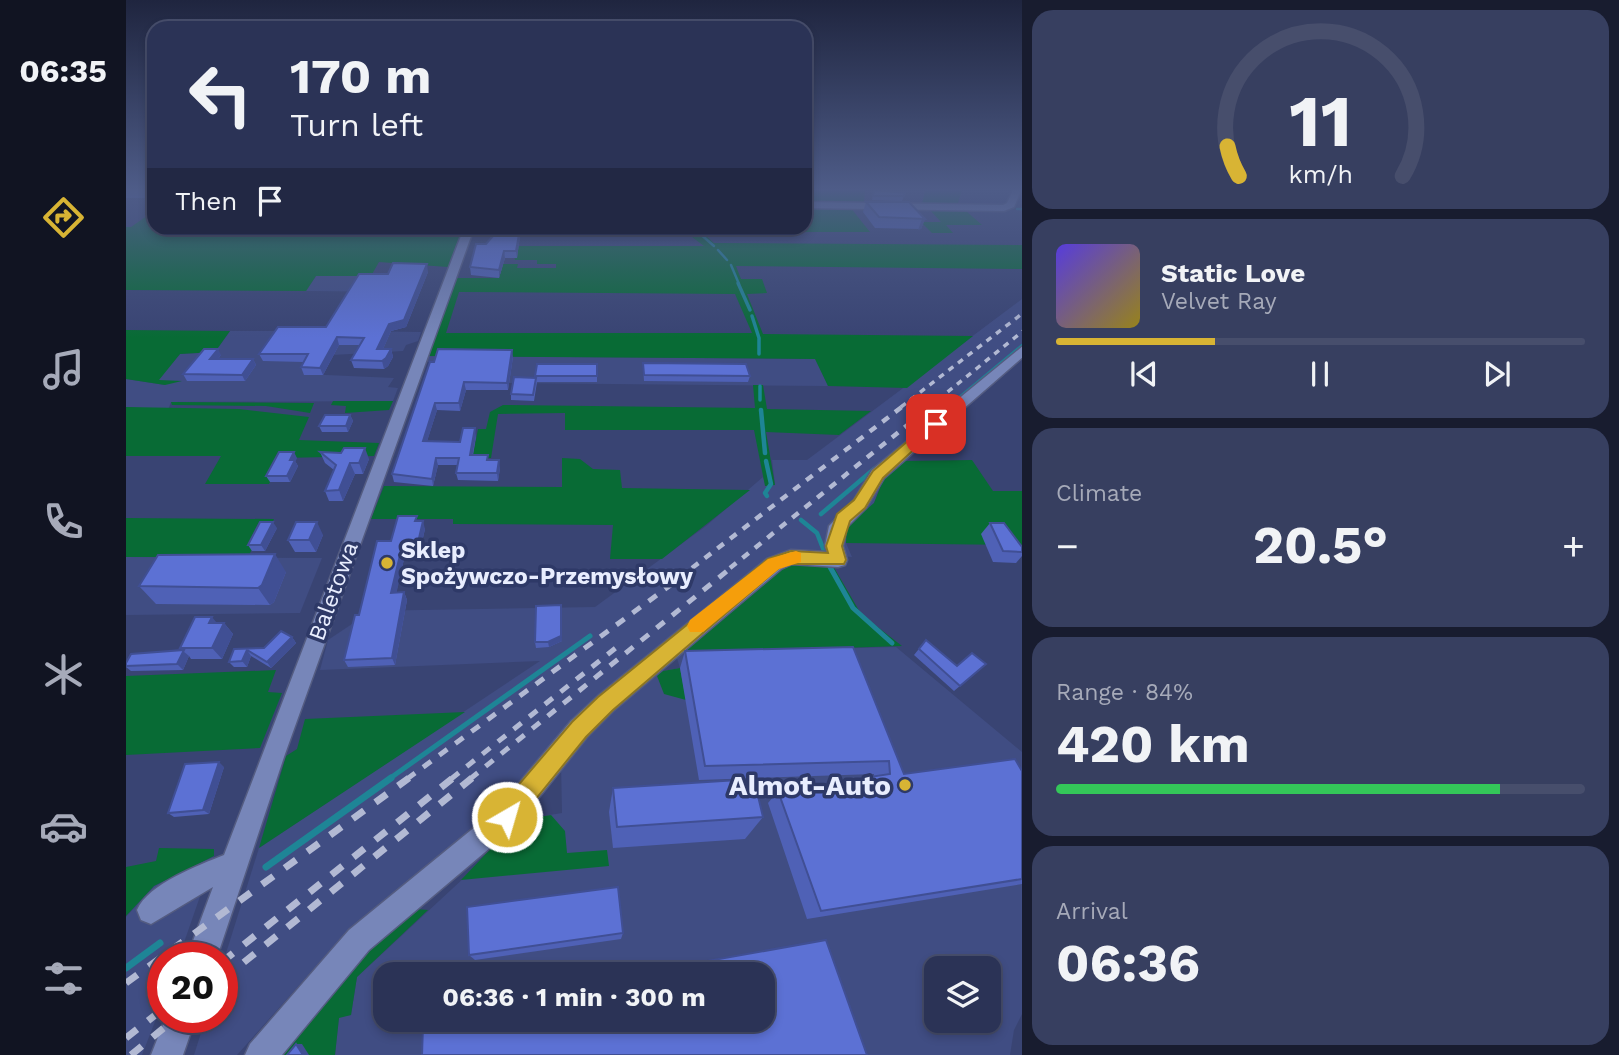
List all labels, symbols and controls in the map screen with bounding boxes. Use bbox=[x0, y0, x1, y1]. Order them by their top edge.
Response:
text: 170 m bbox=[290, 47, 431, 105]
icon: left bbox=[175, 49, 266, 140]
text: 06:35 bbox=[19, 52, 107, 90]
text: 11 bbox=[1289, 78, 1352, 164]
text: Turn left bbox=[290, 106, 423, 144]
text: km/h bbox=[1288, 159, 1353, 188]
icon: arrive bbox=[251, 182, 289, 220]
text: Then bbox=[175, 186, 237, 216]
icon: directions bbox=[39, 193, 88, 242]
text: Static Love bbox=[1161, 258, 1305, 288]
text: Velvet Ray bbox=[1161, 288, 1277, 315]
icon: music bbox=[39, 345, 88, 394]
icon: previous bbox=[1125, 355, 1163, 393]
icon: pause bbox=[1301, 355, 1339, 393]
icon: next bbox=[1478, 355, 1516, 393]
pin bbox=[906, 394, 966, 454]
icon: arrive bbox=[917, 405, 955, 443]
text: Climate bbox=[1056, 480, 1142, 507]
icon: phone bbox=[39, 497, 88, 546]
text: 20.5° bbox=[1253, 515, 1388, 576]
text: − bbox=[1056, 524, 1079, 568]
text: + bbox=[1562, 524, 1585, 568]
place label: Sklep Spożywczo-Przemysłowy bbox=[401, 537, 693, 590]
street label: Baletowa bbox=[303, 538, 364, 644]
marker: Sklep Spożywczo-Przemysłowy bbox=[379, 555, 395, 571]
icon: climate bbox=[39, 650, 88, 699]
text: Range · 84% bbox=[1056, 679, 1193, 706]
text: 420 km bbox=[1056, 714, 1250, 775]
place label: Almot-Auto bbox=[729, 769, 891, 802]
marker: Almot-Auto bbox=[897, 777, 913, 793]
position arrow bbox=[470, 780, 544, 854]
icon: car bbox=[39, 802, 88, 851]
text: Arrival bbox=[1056, 898, 1128, 925]
text: 06:36 bbox=[1056, 933, 1200, 994]
speed limit sign: 20 bbox=[147, 942, 238, 1033]
icon: filters bbox=[39, 954, 88, 1003]
map controls bbox=[924, 956, 1001, 1033]
button: layers bbox=[924, 956, 1001, 1033]
text: 06:36 · 1 min · 300 m bbox=[442, 982, 706, 1012]

